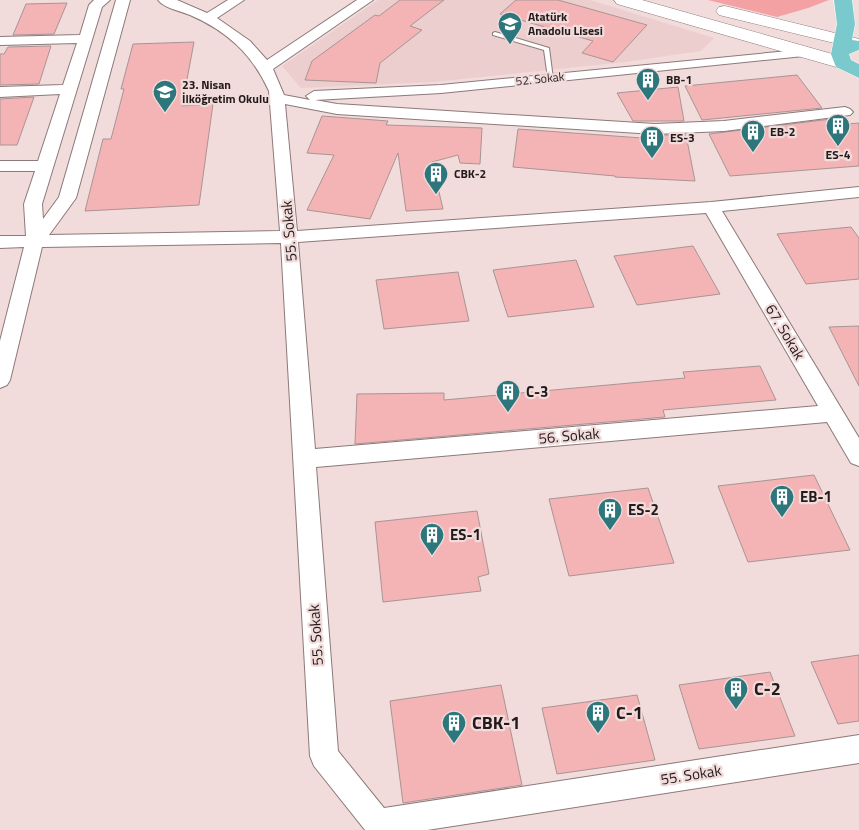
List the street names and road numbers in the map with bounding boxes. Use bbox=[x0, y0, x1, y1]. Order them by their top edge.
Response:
street label: 52. Sokak bbox=[515, 66, 566, 91]
street label: 55. Sokak bbox=[274, 200, 303, 263]
street label: 67. Sokak bbox=[760, 300, 811, 364]
street label: 56. Sokak bbox=[537, 421, 600, 450]
street label: 55. Sokak bbox=[302, 604, 329, 666]
street label: 55. Sokak bbox=[659, 758, 723, 791]

